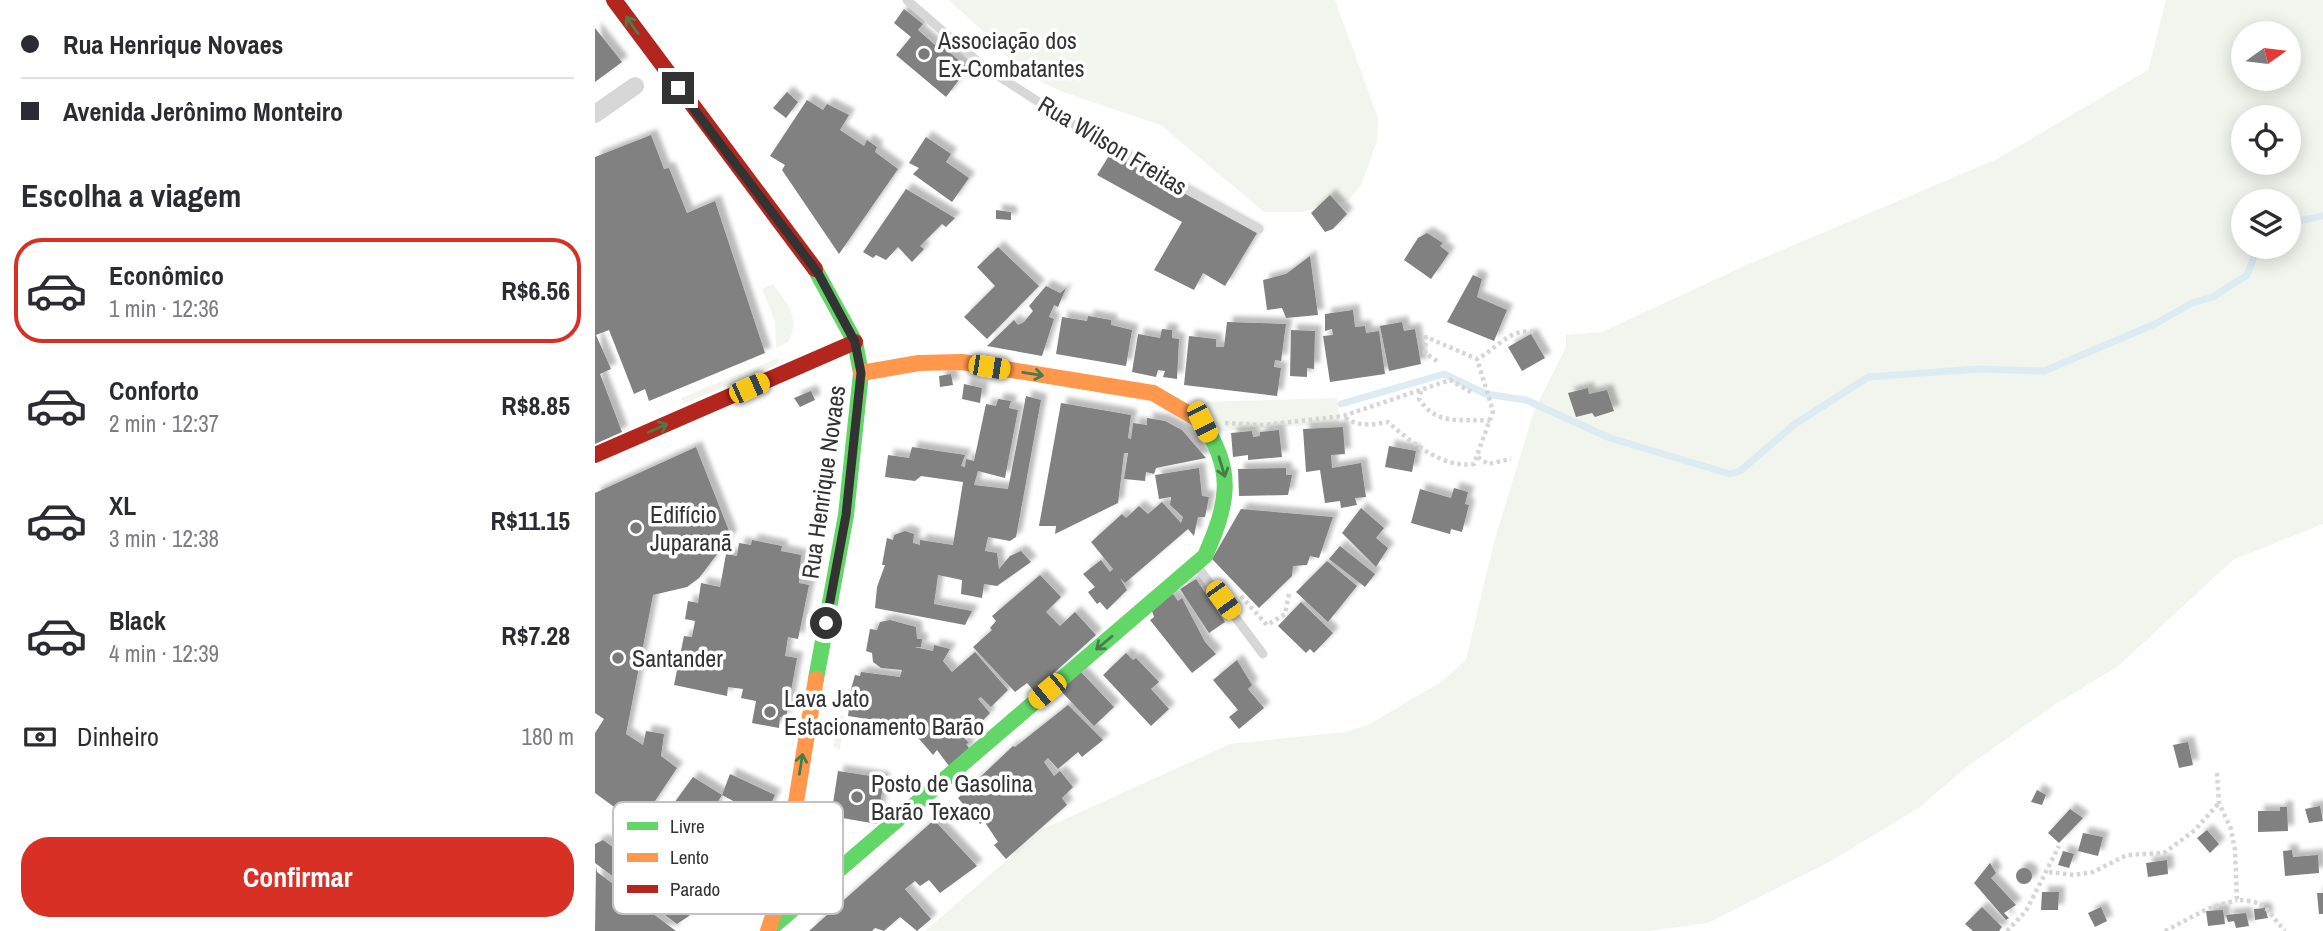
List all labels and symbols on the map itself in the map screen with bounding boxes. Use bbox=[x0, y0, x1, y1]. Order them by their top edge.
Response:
one-way arrow bbox=[624, 16, 639, 35]
north arrow bbox=[2231, 21, 2301, 91]
place label: Associação dos Ex-Combatantes bbox=[937, 24, 1085, 84]
marker: Associação dos Ex-Combatantes bbox=[916, 46, 932, 62]
route end bbox=[662, 72, 694, 104]
street label: Rua Wilson Freitas bbox=[1033, 88, 1193, 202]
car bbox=[967, 353, 1012, 381]
one-way arrow bbox=[1021, 368, 1044, 381]
car bbox=[726, 370, 773, 406]
street label: Rua Henrique Novaes bbox=[794, 383, 852, 581]
car bbox=[1184, 399, 1221, 445]
one-way arrow bbox=[646, 421, 668, 434]
one-way arrow bbox=[1216, 455, 1229, 477]
place label: Edifício Juparanã bbox=[650, 498, 732, 558]
marker: Edifício Juparanã bbox=[628, 520, 644, 536]
car bbox=[1203, 577, 1244, 623]
route start bbox=[810, 607, 842, 639]
one-way arrow bbox=[1095, 635, 1113, 651]
place label: Santander bbox=[632, 642, 723, 674]
marker: Santander bbox=[610, 650, 626, 666]
car bbox=[1025, 669, 1070, 713]
place label: Lava Jato Estacionamento Barão bbox=[784, 682, 984, 742]
marker: Lava Jato Estacionamento Barão bbox=[762, 704, 778, 720]
one-way arrow bbox=[795, 753, 808, 776]
place label: Posto de Gasolina Barão Texaco bbox=[871, 767, 1033, 827]
marker: Posto de Gasolina Barão Texaco bbox=[849, 789, 865, 805]
legend bbox=[613, 802, 843, 914]
text: Livre bbox=[670, 813, 705, 839]
text: Lento bbox=[670, 844, 709, 870]
text: Parado bbox=[670, 876, 720, 902]

